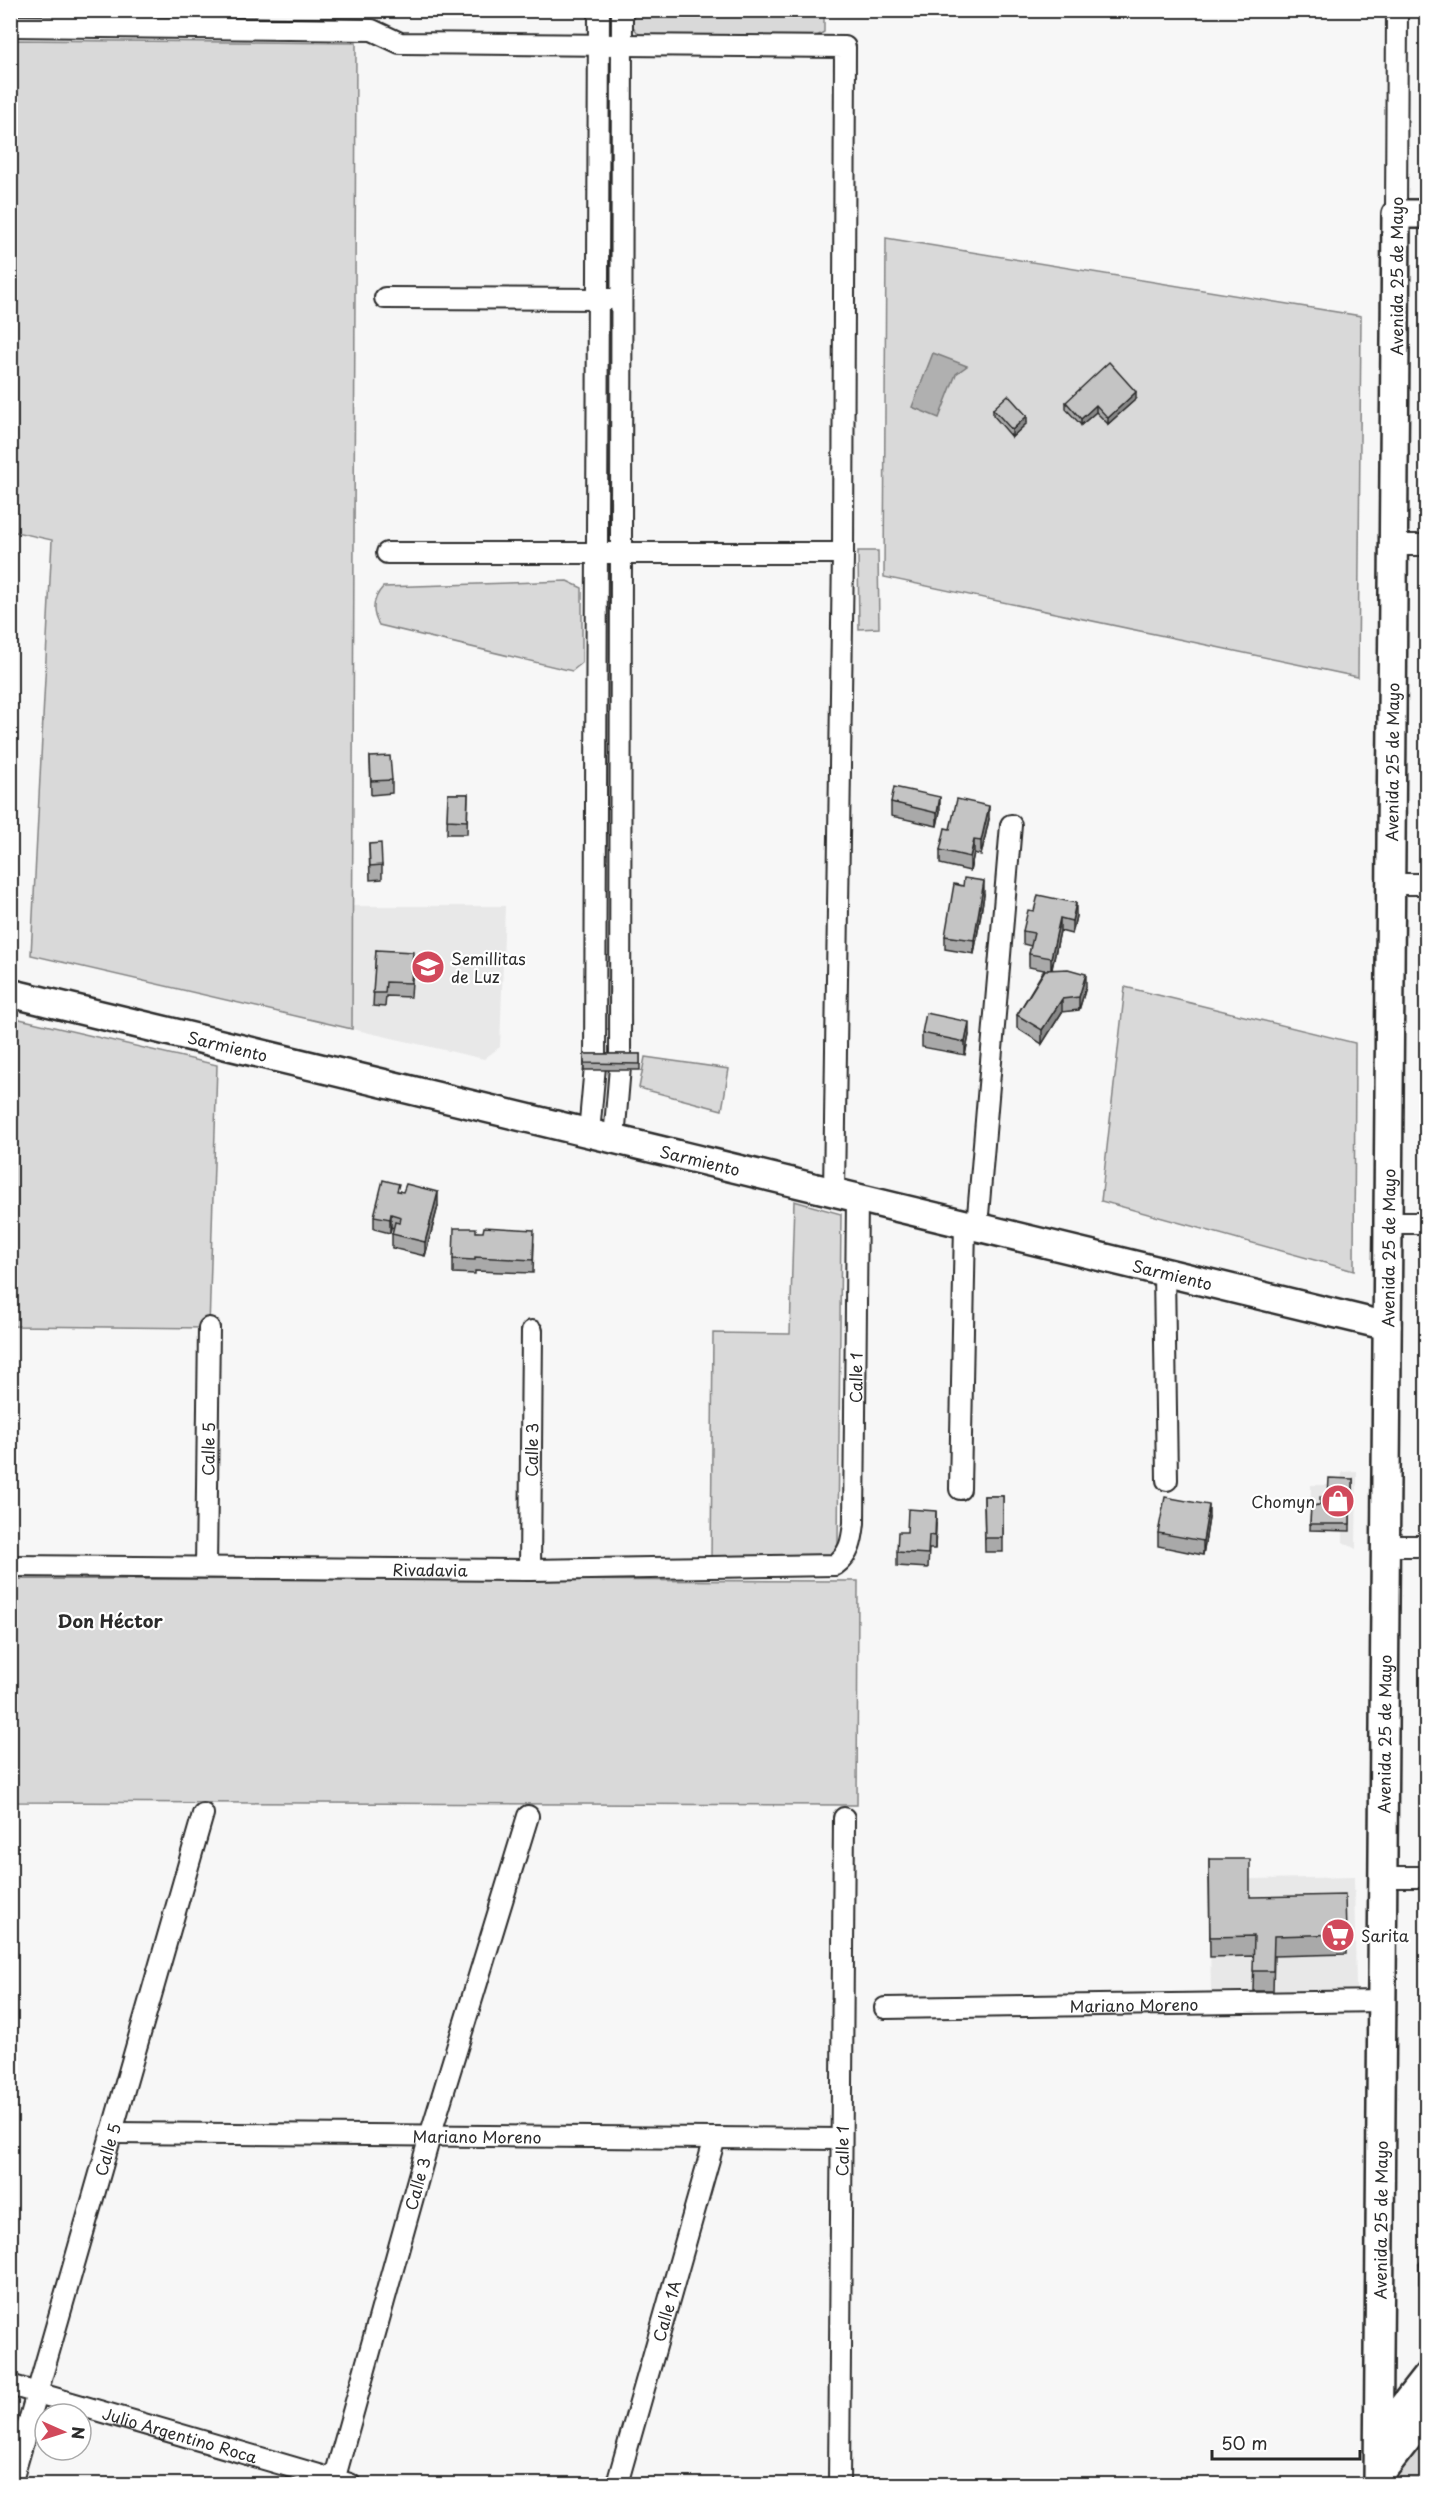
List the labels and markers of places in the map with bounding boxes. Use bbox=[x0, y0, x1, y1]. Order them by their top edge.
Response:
place label: Semillitas de Luz bbox=[451, 946, 526, 988]
school or university icon: Semillitas de Luz bbox=[410, 949, 446, 985]
shop icon: Chomyn bbox=[1320, 1483, 1356, 1519]
place label: Chomyn bbox=[1251, 1489, 1315, 1513]
supermarket icon: Sarita bbox=[1320, 1917, 1356, 1953]
place label: Sarita bbox=[1361, 1923, 1409, 1947]

